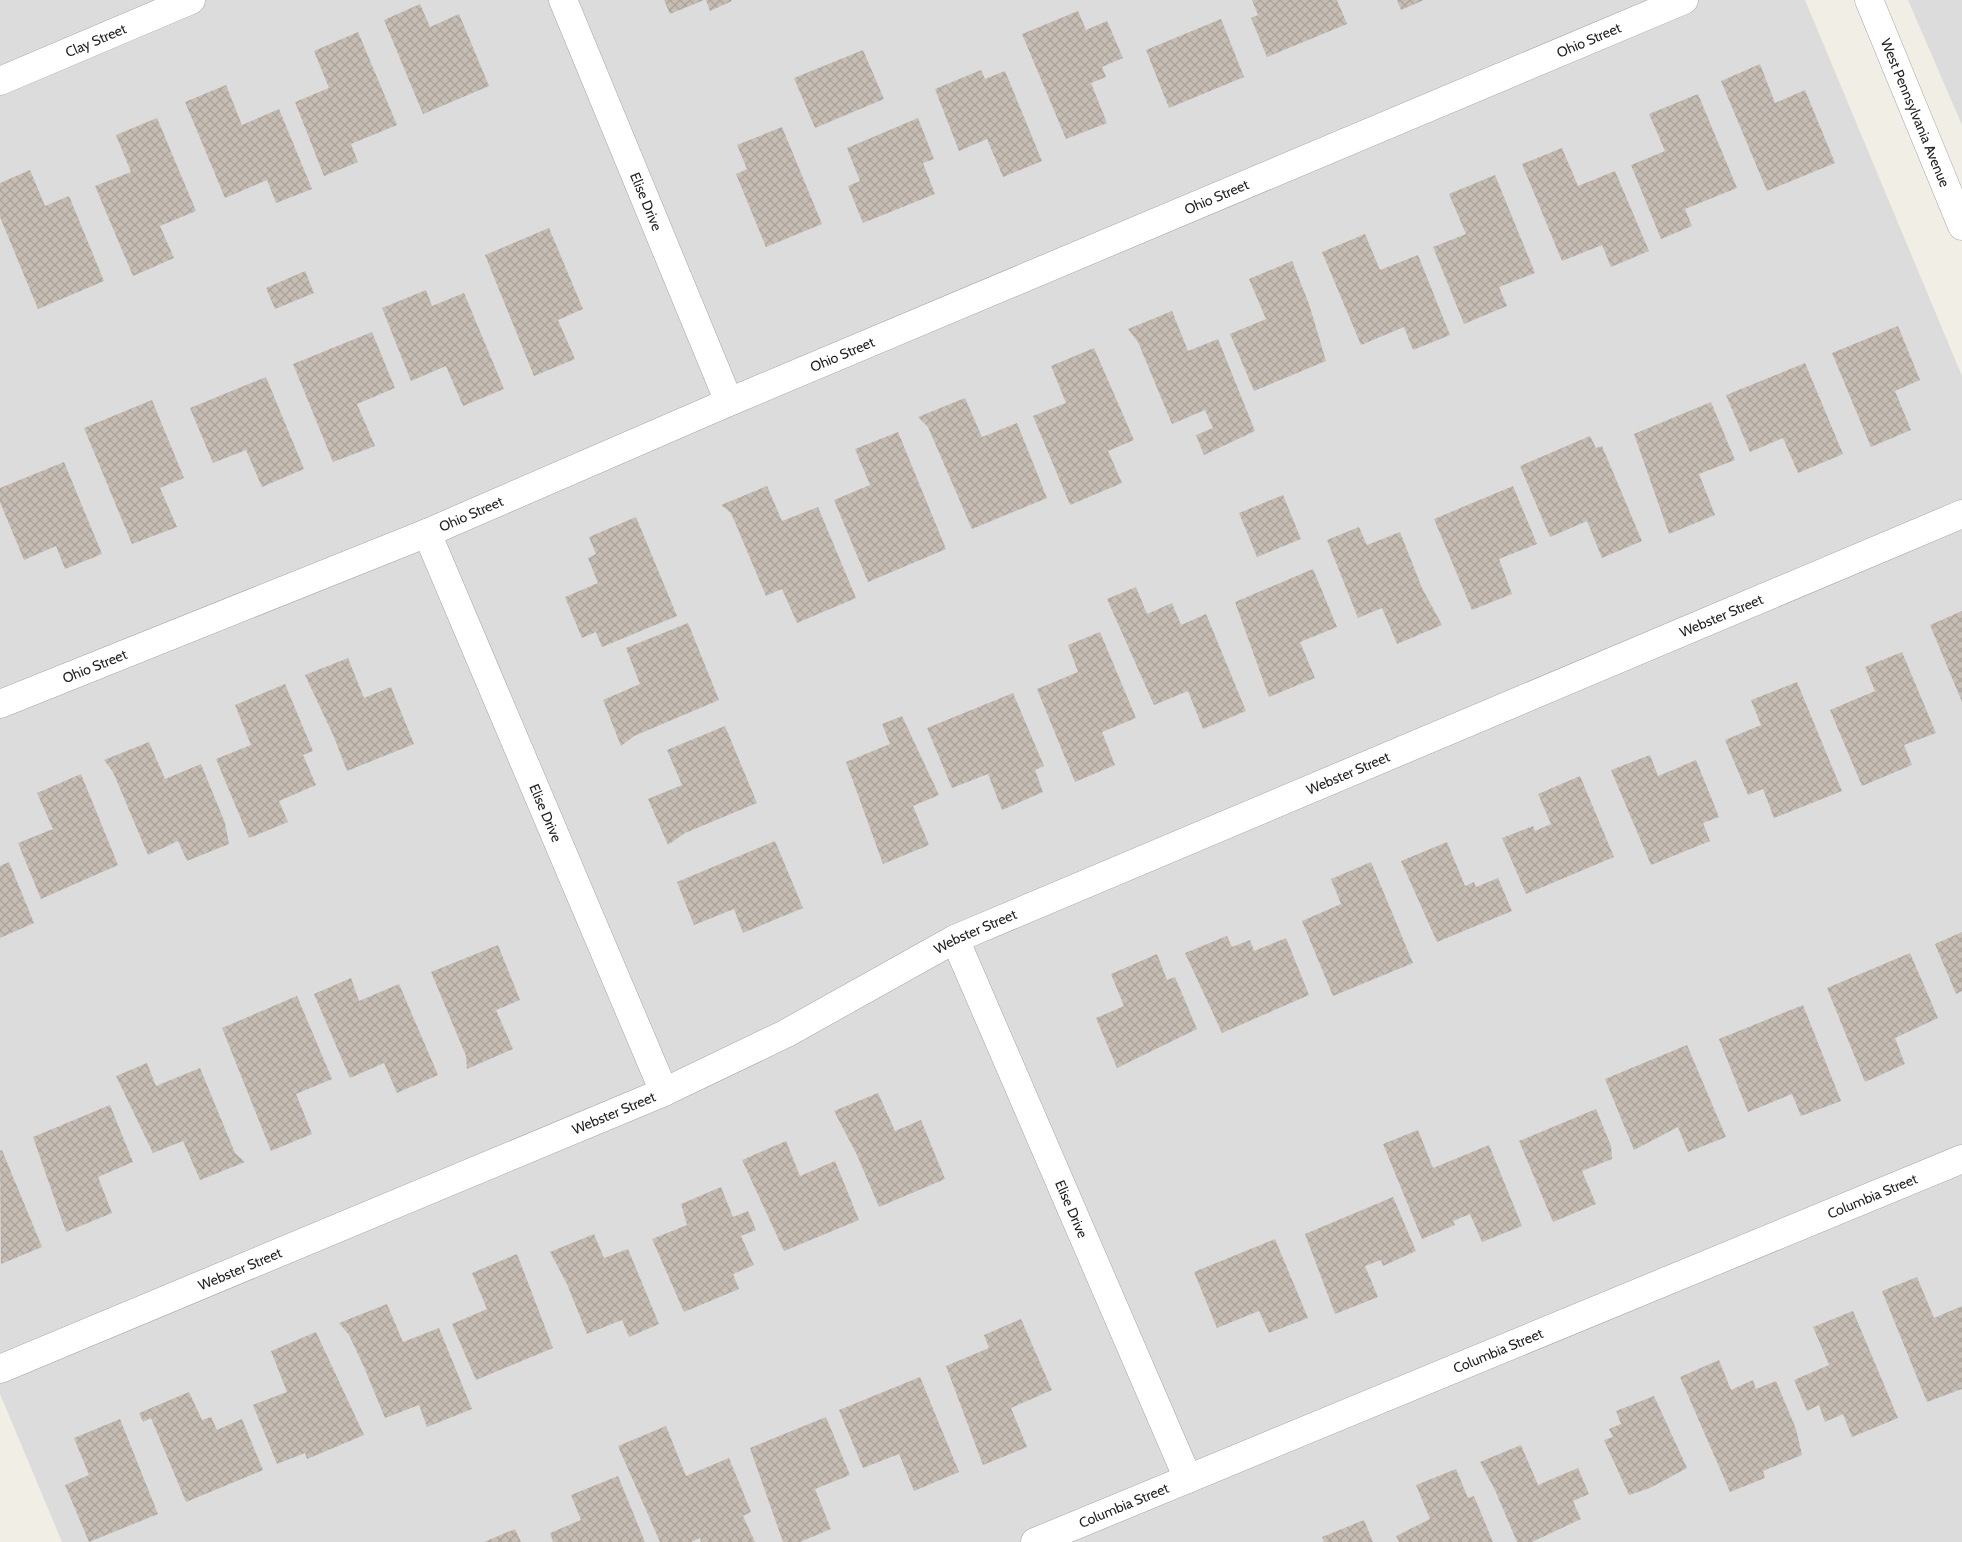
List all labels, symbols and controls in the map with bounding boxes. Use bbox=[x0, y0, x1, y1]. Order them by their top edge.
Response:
street label: Ohio Street bbox=[1554, 18, 1624, 62]
street label: Clay Street bbox=[62, 19, 129, 61]
street label: West Pennsylvania Avenue bbox=[1877, 36, 1954, 190]
street label: Elise Drive bbox=[626, 170, 666, 233]
street label: Ohio Street bbox=[1182, 175, 1252, 218]
street label: Ohio Street bbox=[807, 333, 877, 376]
street label: Ohio Street bbox=[436, 492, 506, 536]
street label: Webster Street bbox=[1677, 590, 1766, 641]
street label: Ohio Street bbox=[60, 645, 130, 687]
street label: Webster Street bbox=[1304, 747, 1393, 799]
street label: Elise Drive bbox=[525, 781, 566, 845]
street label: Webster Street bbox=[931, 905, 1020, 958]
street label: Webster Street bbox=[569, 1087, 658, 1138]
street label: Columbia Street bbox=[1825, 1169, 1920, 1223]
street label: Elise Drive bbox=[1051, 1177, 1092, 1241]
street label: Webster Street bbox=[195, 1243, 285, 1294]
street label: Columbia Street bbox=[1450, 1324, 1546, 1377]
street label: Columbia Street bbox=[1076, 1479, 1172, 1532]

